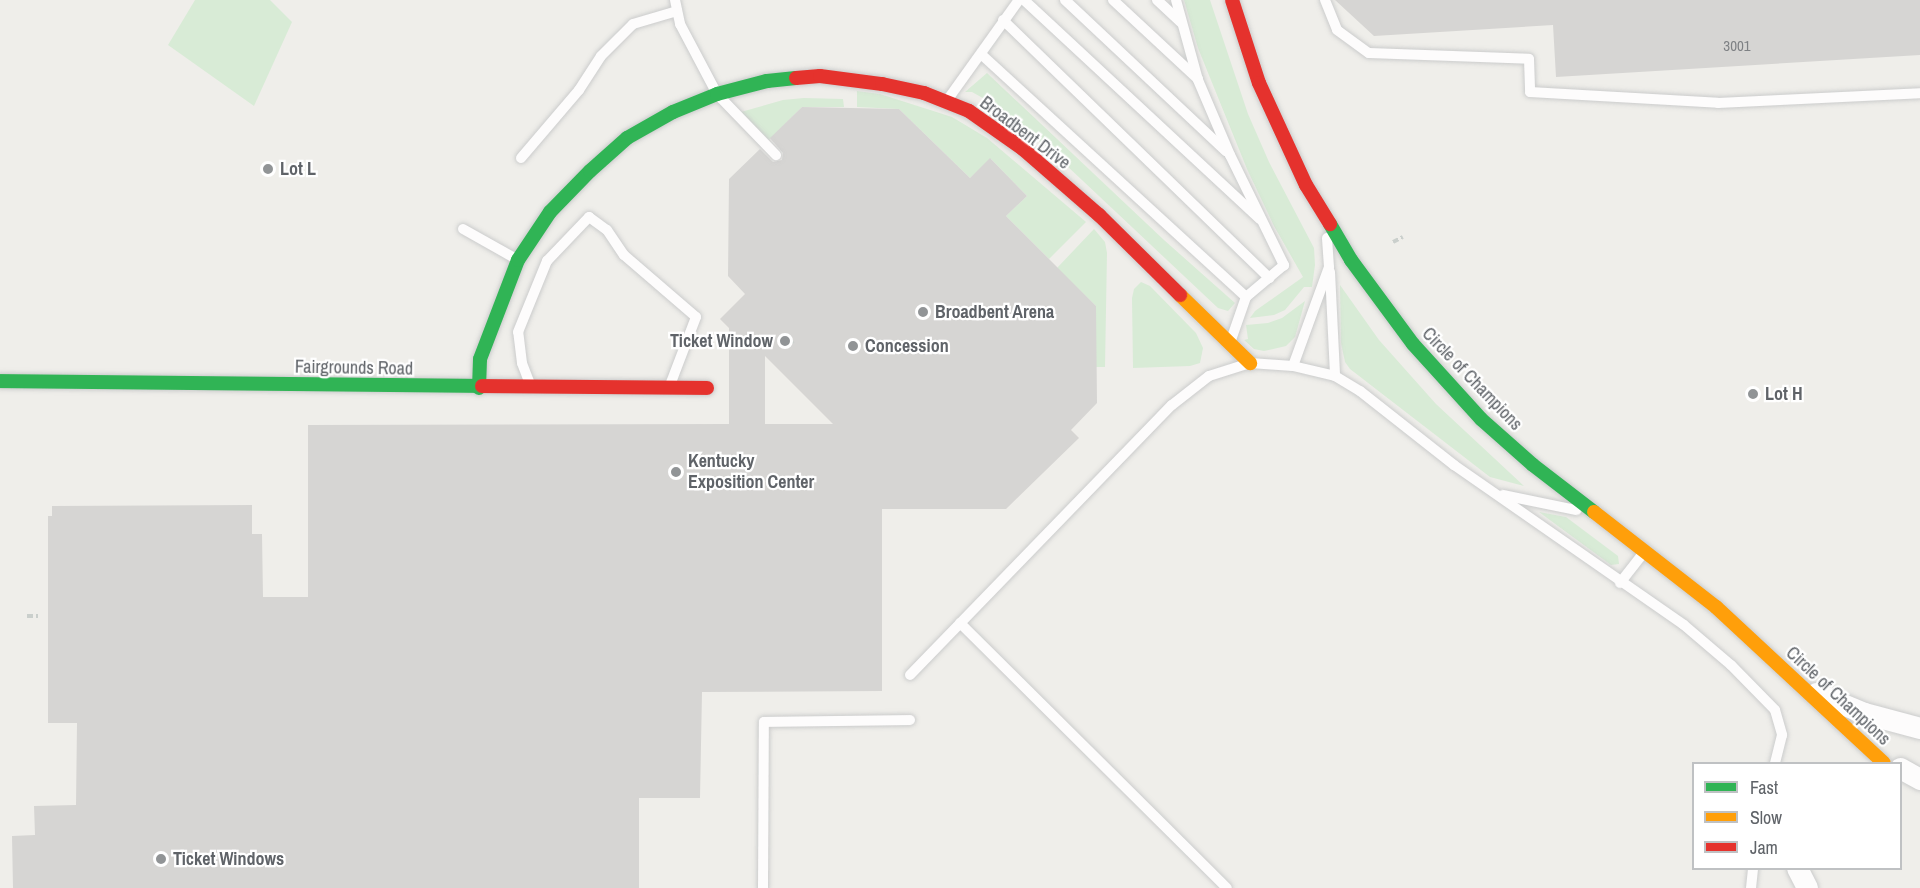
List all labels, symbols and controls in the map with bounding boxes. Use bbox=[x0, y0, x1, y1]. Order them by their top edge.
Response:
house number: 3001 bbox=[1723, 37, 1751, 55]
street label: Broadbent Drive bbox=[976, 92, 1074, 174]
place label: Lot L bbox=[280, 158, 316, 180]
marker: Lot L bbox=[261, 162, 275, 176]
place label: Broadbent Arena bbox=[935, 301, 1055, 323]
marker: Broadbent Arena bbox=[916, 305, 930, 319]
street label: Circle of Champions bbox=[1418, 323, 1526, 435]
place label: Ticket Window bbox=[670, 330, 773, 352]
marker: Ticket Window bbox=[778, 334, 792, 348]
place label: Concession bbox=[865, 335, 949, 357]
marker: Concession bbox=[846, 339, 860, 353]
street label: Fairgrounds Road bbox=[295, 356, 413, 380]
place label: Lot H bbox=[1765, 383, 1803, 405]
marker: Lot H bbox=[1746, 387, 1760, 401]
place label: Kentucky Exposition Center bbox=[688, 451, 814, 494]
marker: Kentucky Exposition Center bbox=[669, 465, 683, 479]
street label: Circle of Champions bbox=[1781, 642, 1895, 750]
legend bbox=[1692, 762, 1902, 870]
text: Fast bbox=[1750, 775, 1778, 800]
text: Slow bbox=[1750, 805, 1782, 830]
text: Jam bbox=[1750, 835, 1778, 860]
place label: Ticket Windows bbox=[173, 848, 284, 870]
marker: Ticket Windows bbox=[154, 852, 168, 866]

